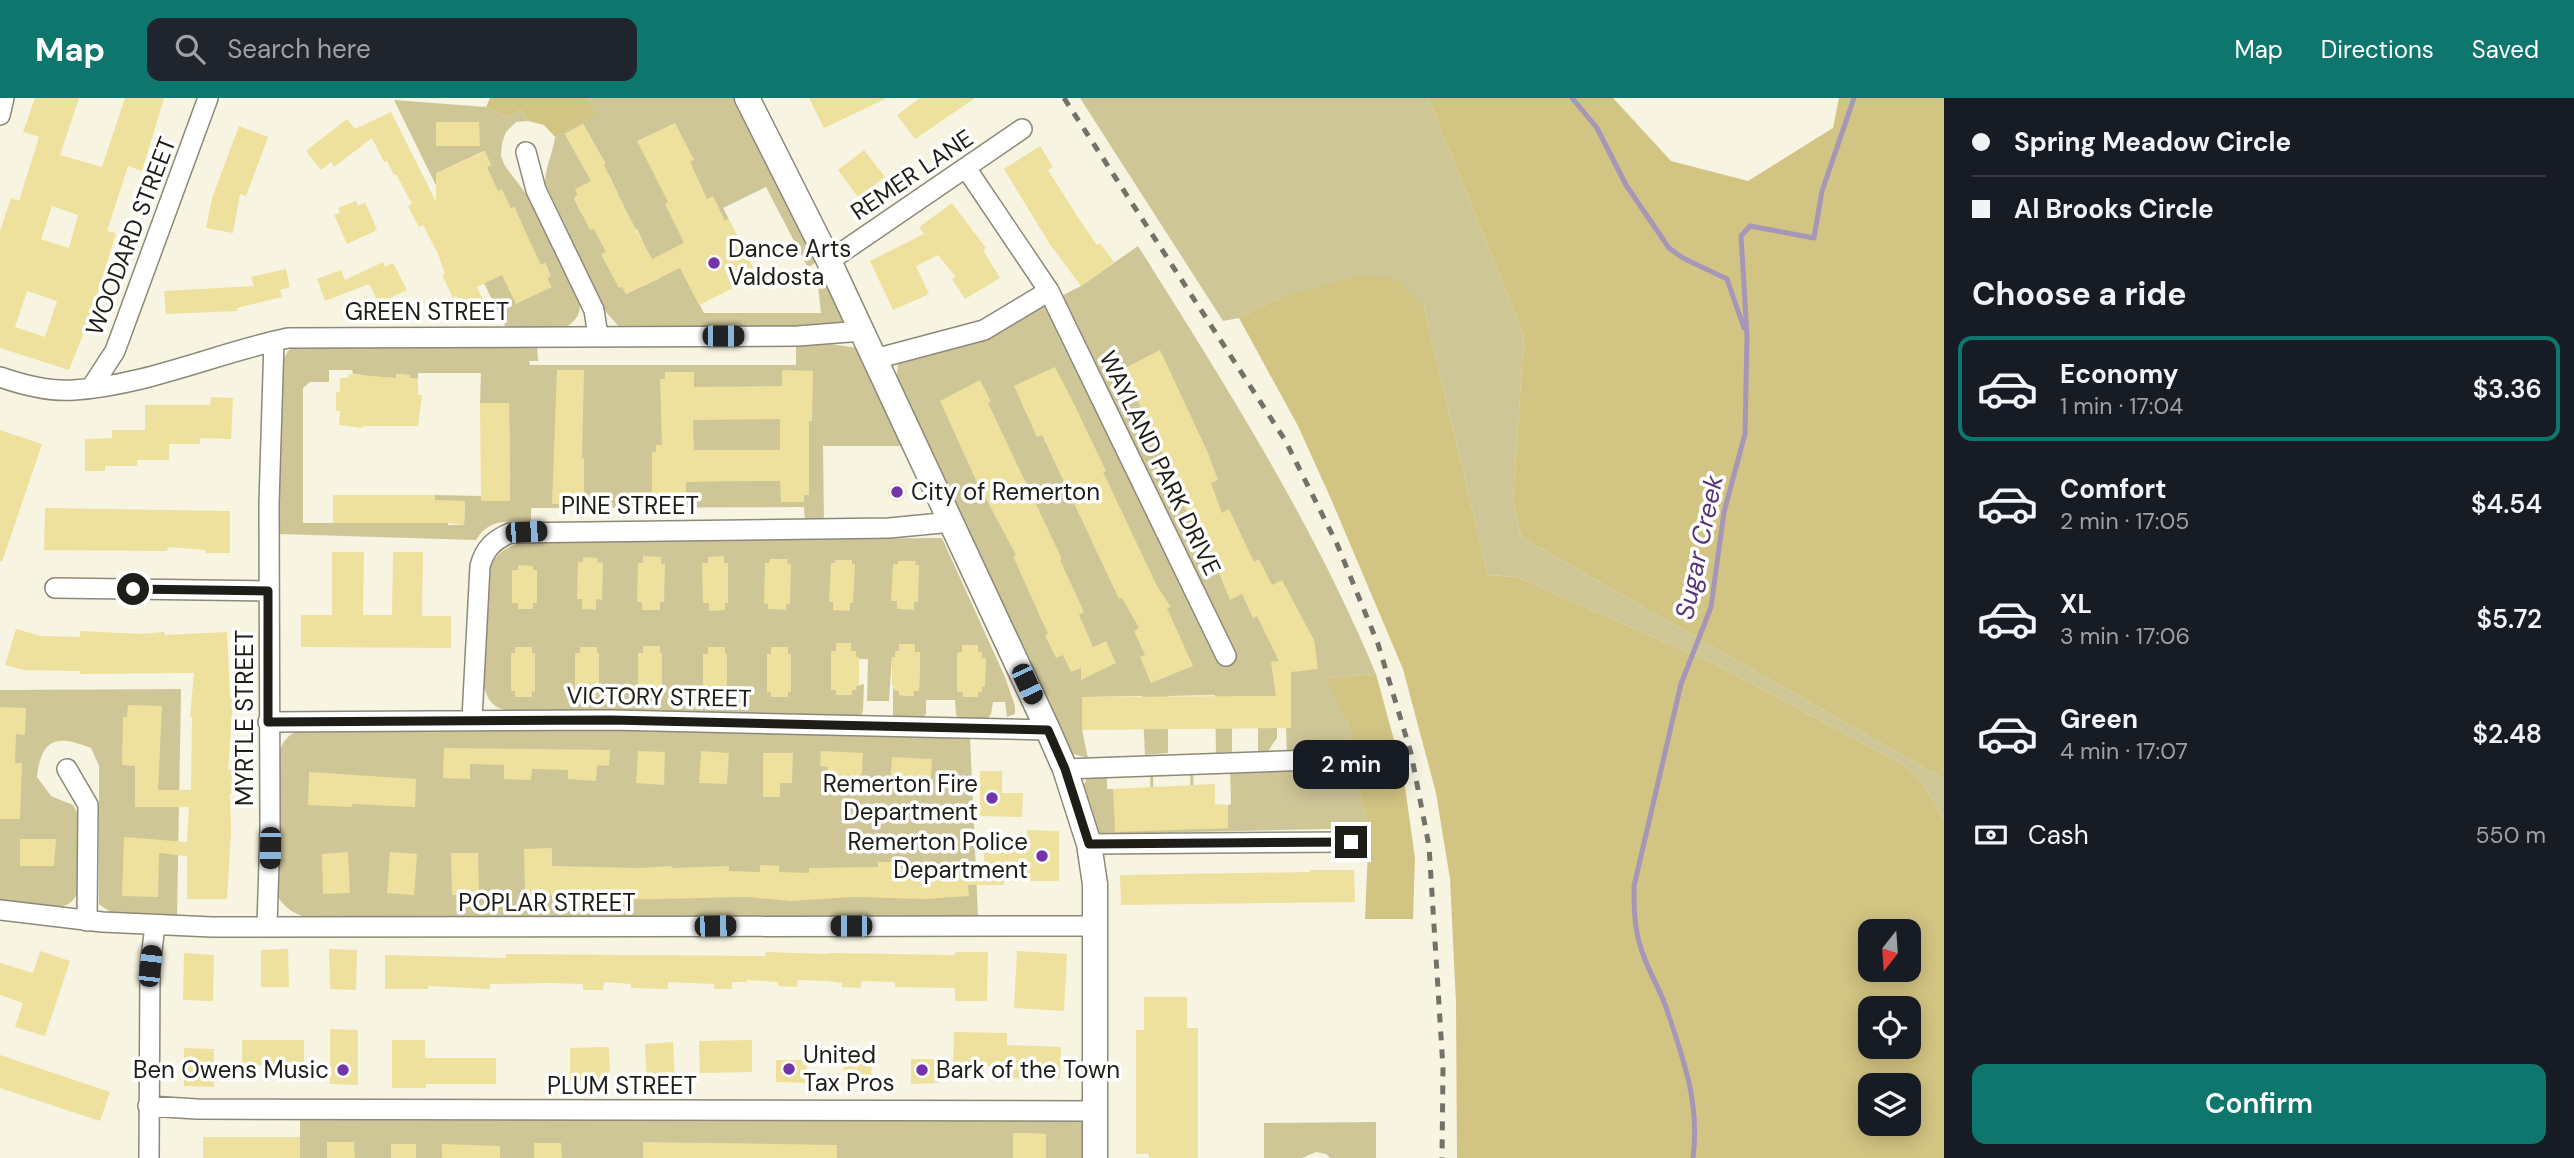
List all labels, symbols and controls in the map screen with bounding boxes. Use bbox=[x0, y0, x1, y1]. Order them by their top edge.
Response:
search box bbox=[147, 18, 637, 81]
text: Map bbox=[35, 28, 105, 71]
icon: search bbox=[171, 30, 209, 68]
text: Search here bbox=[227, 32, 371, 66]
text: Map bbox=[2235, 34, 2283, 65]
text: Directions bbox=[2321, 34, 2434, 65]
text: Saved bbox=[2472, 34, 2539, 65]
street label: REMER LANE bbox=[845, 122, 979, 227]
text: Spring Meadow Circle bbox=[2014, 125, 2291, 159]
street label: WOODARD STREET bbox=[78, 132, 183, 339]
text: Al Brooks Circle bbox=[2014, 192, 2214, 226]
place label: Dance Arts Valdosta bbox=[728, 233, 851, 292]
marker: Dance Arts Valdosta bbox=[706, 255, 722, 271]
text: Choose a ride bbox=[1972, 273, 2187, 315]
street label: GREEN STREET bbox=[345, 296, 509, 327]
car bbox=[703, 326, 745, 347]
street label: WAYLAND PARK DRIVE bbox=[1093, 345, 1228, 580]
icon: car bbox=[1976, 357, 2039, 420]
text: Economy bbox=[2060, 357, 2178, 391]
text: $3.36 bbox=[2473, 372, 2542, 406]
text: 1 min · 17:04 bbox=[2060, 391, 2183, 421]
water label: Sugar Creek bbox=[1667, 471, 1731, 622]
icon: car bbox=[1976, 472, 2039, 535]
text: Comfort bbox=[2060, 472, 2166, 506]
place label: City of Remerton bbox=[911, 476, 1100, 507]
marker: City of Remerton bbox=[889, 484, 905, 500]
text: $4.54 bbox=[2471, 487, 2542, 521]
street label: PINE STREET bbox=[561, 490, 699, 521]
text: 2 min · 17:05 bbox=[2060, 506, 2189, 536]
car bbox=[505, 520, 548, 544]
route start bbox=[117, 573, 149, 605]
icon: car bbox=[1976, 587, 2039, 650]
text: XL bbox=[2060, 587, 2092, 621]
text: $5.72 bbox=[2477, 602, 2542, 636]
text: 3 min · 17:06 bbox=[2060, 621, 2190, 651]
street label: MYRTLE STREET bbox=[229, 630, 260, 806]
car bbox=[1009, 661, 1046, 707]
street label: VICTORY STREET bbox=[566, 679, 752, 714]
icon: car bbox=[1976, 702, 2039, 765]
text: Green bbox=[2060, 702, 2138, 736]
text: $2.48 bbox=[2473, 717, 2542, 751]
text: 4 min · 17:07 bbox=[2060, 736, 2188, 766]
callout: 2 min bbox=[1293, 740, 1409, 790]
text: 2 min bbox=[1321, 749, 1381, 779]
place label: Remerton Fire Department bbox=[823, 768, 978, 827]
marker: Remerton Fire Department bbox=[984, 790, 1000, 806]
icon: cash bbox=[1972, 816, 2010, 854]
text: Cash bbox=[2028, 818, 2089, 852]
text: 550 m bbox=[2476, 820, 2546, 850]
place label: Remerton Police Department bbox=[848, 826, 1028, 885]
route end bbox=[1335, 826, 1367, 858]
car bbox=[260, 827, 281, 869]
marker: Remerton Police Department bbox=[1034, 848, 1050, 864]
street label: POPLAR STREET bbox=[458, 887, 636, 918]
car bbox=[694, 915, 737, 937]
car bbox=[831, 916, 873, 937]
north arrow bbox=[1858, 919, 1922, 982]
map controls bbox=[1858, 919, 1921, 1136]
car bbox=[138, 944, 163, 988]
button: locate bbox=[1858, 996, 1921, 1059]
place label: United Tax Pros bbox=[803, 1039, 895, 1098]
place label: Ben Owens Music bbox=[133, 1054, 329, 1085]
place label: Bark of the Town bbox=[936, 1054, 1120, 1085]
marker: United Tax Pros bbox=[781, 1061, 797, 1077]
marker: Ben Owens Music bbox=[335, 1062, 351, 1078]
marker: Bark of the Town bbox=[914, 1062, 930, 1078]
button: Confirm bbox=[1972, 1064, 2546, 1144]
street label: PLUM STREET bbox=[547, 1070, 697, 1101]
button: layers bbox=[1858, 1073, 1921, 1136]

